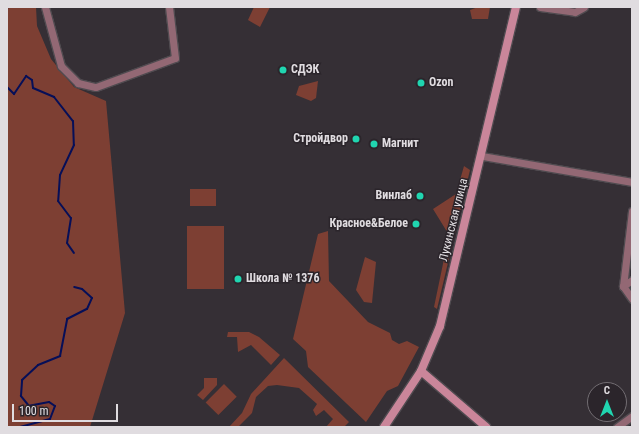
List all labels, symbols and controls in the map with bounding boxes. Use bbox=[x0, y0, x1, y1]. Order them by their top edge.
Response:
place label: СДЭК bbox=[291, 63, 319, 77]
marker: СДЭК bbox=[278, 65, 288, 75]
place label: Ozon bbox=[429, 76, 453, 90]
marker: Ozon bbox=[416, 78, 426, 88]
place label: Стройдвор bbox=[293, 132, 348, 146]
marker: Стройдвор bbox=[351, 134, 361, 144]
place label: Магнит bbox=[382, 137, 419, 151]
marker: Магнит bbox=[369, 139, 379, 149]
street label: Лукинская улица bbox=[437, 177, 471, 263]
place label: Винлаб bbox=[376, 189, 412, 203]
marker: Винлаб bbox=[415, 191, 425, 201]
place label: Красное&Белое bbox=[329, 217, 408, 231]
marker: Красное&Белое bbox=[411, 219, 421, 229]
place label: Школа № 1376 bbox=[246, 272, 319, 286]
marker: Школа № 1376 bbox=[233, 274, 243, 284]
north arrow bbox=[587, 382, 627, 422]
text: С bbox=[604, 384, 610, 397]
scale bar bbox=[14, 396, 120, 422]
text: 100 m bbox=[19, 404, 49, 418]

